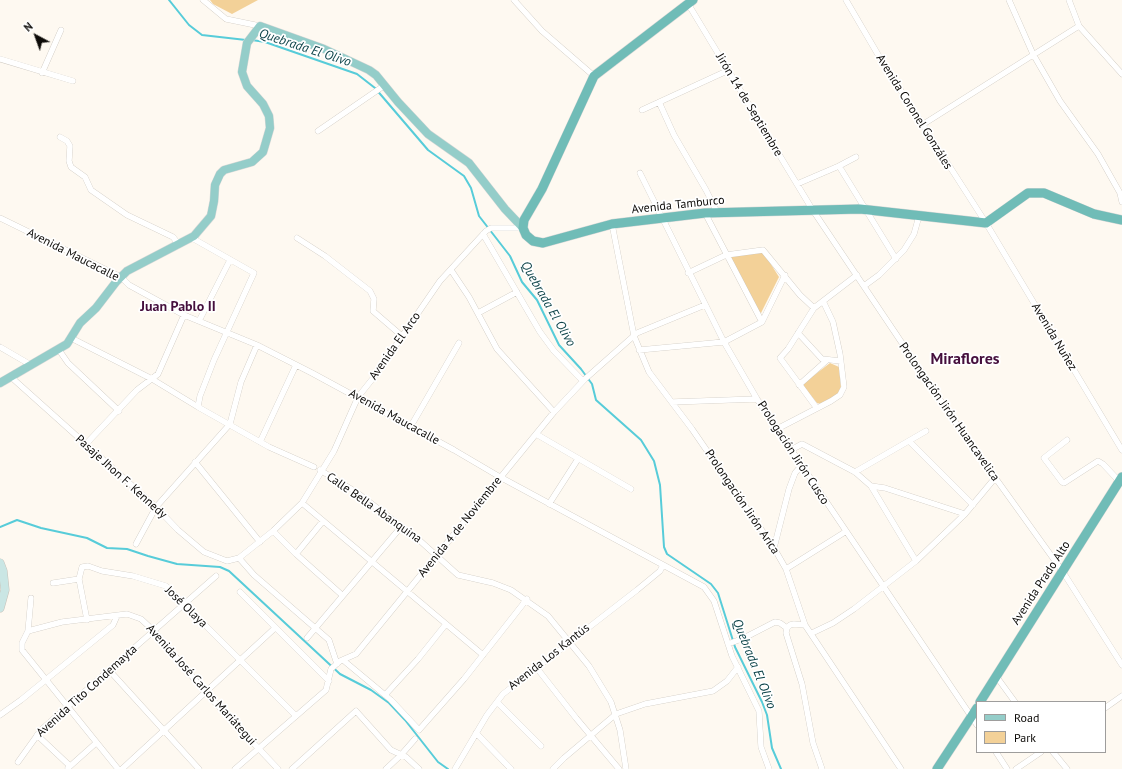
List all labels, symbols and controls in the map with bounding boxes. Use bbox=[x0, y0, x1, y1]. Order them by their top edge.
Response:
north arrow bbox=[16, 16, 56, 56]
text: N bbox=[21, 19, 35, 35]
water label: Quebrada El Olivo bbox=[257, 26, 353, 70]
street label: Jirón 14 de Septiembre bbox=[713, 51, 785, 159]
street label: Avenida Coronel Gonzáles bbox=[873, 52, 955, 172]
street label: Avenida Tamburco bbox=[631, 193, 725, 217]
street label: Avenida Maucacalle bbox=[25, 226, 121, 284]
water label: Quebrada El Olivo bbox=[517, 259, 579, 349]
district label: Juan Pablo II bbox=[140, 299, 216, 315]
street label: Avenida Nuñez bbox=[1028, 301, 1080, 373]
street label: Avenida El Arco bbox=[366, 309, 424, 383]
street label: Prolongación Jirón Huancavelica bbox=[896, 340, 1002, 484]
district label: Miraflores bbox=[930, 349, 1000, 369]
street label: Avenida Maucacalle bbox=[346, 386, 442, 448]
street label: Prologación Jirón Cusco bbox=[754, 398, 832, 508]
street label: Pasaje Jhon F. Kennedy bbox=[72, 432, 170, 522]
street label: Prolongación Jirón Arica bbox=[702, 447, 782, 557]
street label: Calle Bella Abanquina bbox=[324, 470, 424, 546]
street label: Avenida 4 de Noviembre bbox=[415, 474, 505, 580]
street label: Avenida Prado Alto bbox=[1009, 538, 1073, 628]
street label: José Olaya bbox=[162, 583, 210, 631]
water label: Quebrada El Olivo bbox=[729, 617, 779, 711]
street label: Avenida Los Kantús bbox=[506, 621, 592, 693]
street label: Avenida José Carlos Mariátegui bbox=[143, 622, 259, 748]
street label: Avenida Tito Condemayta bbox=[34, 642, 140, 740]
legend bbox=[976, 701, 1106, 753]
text: Road bbox=[1014, 710, 1039, 725]
text: Park bbox=[1014, 730, 1036, 745]

